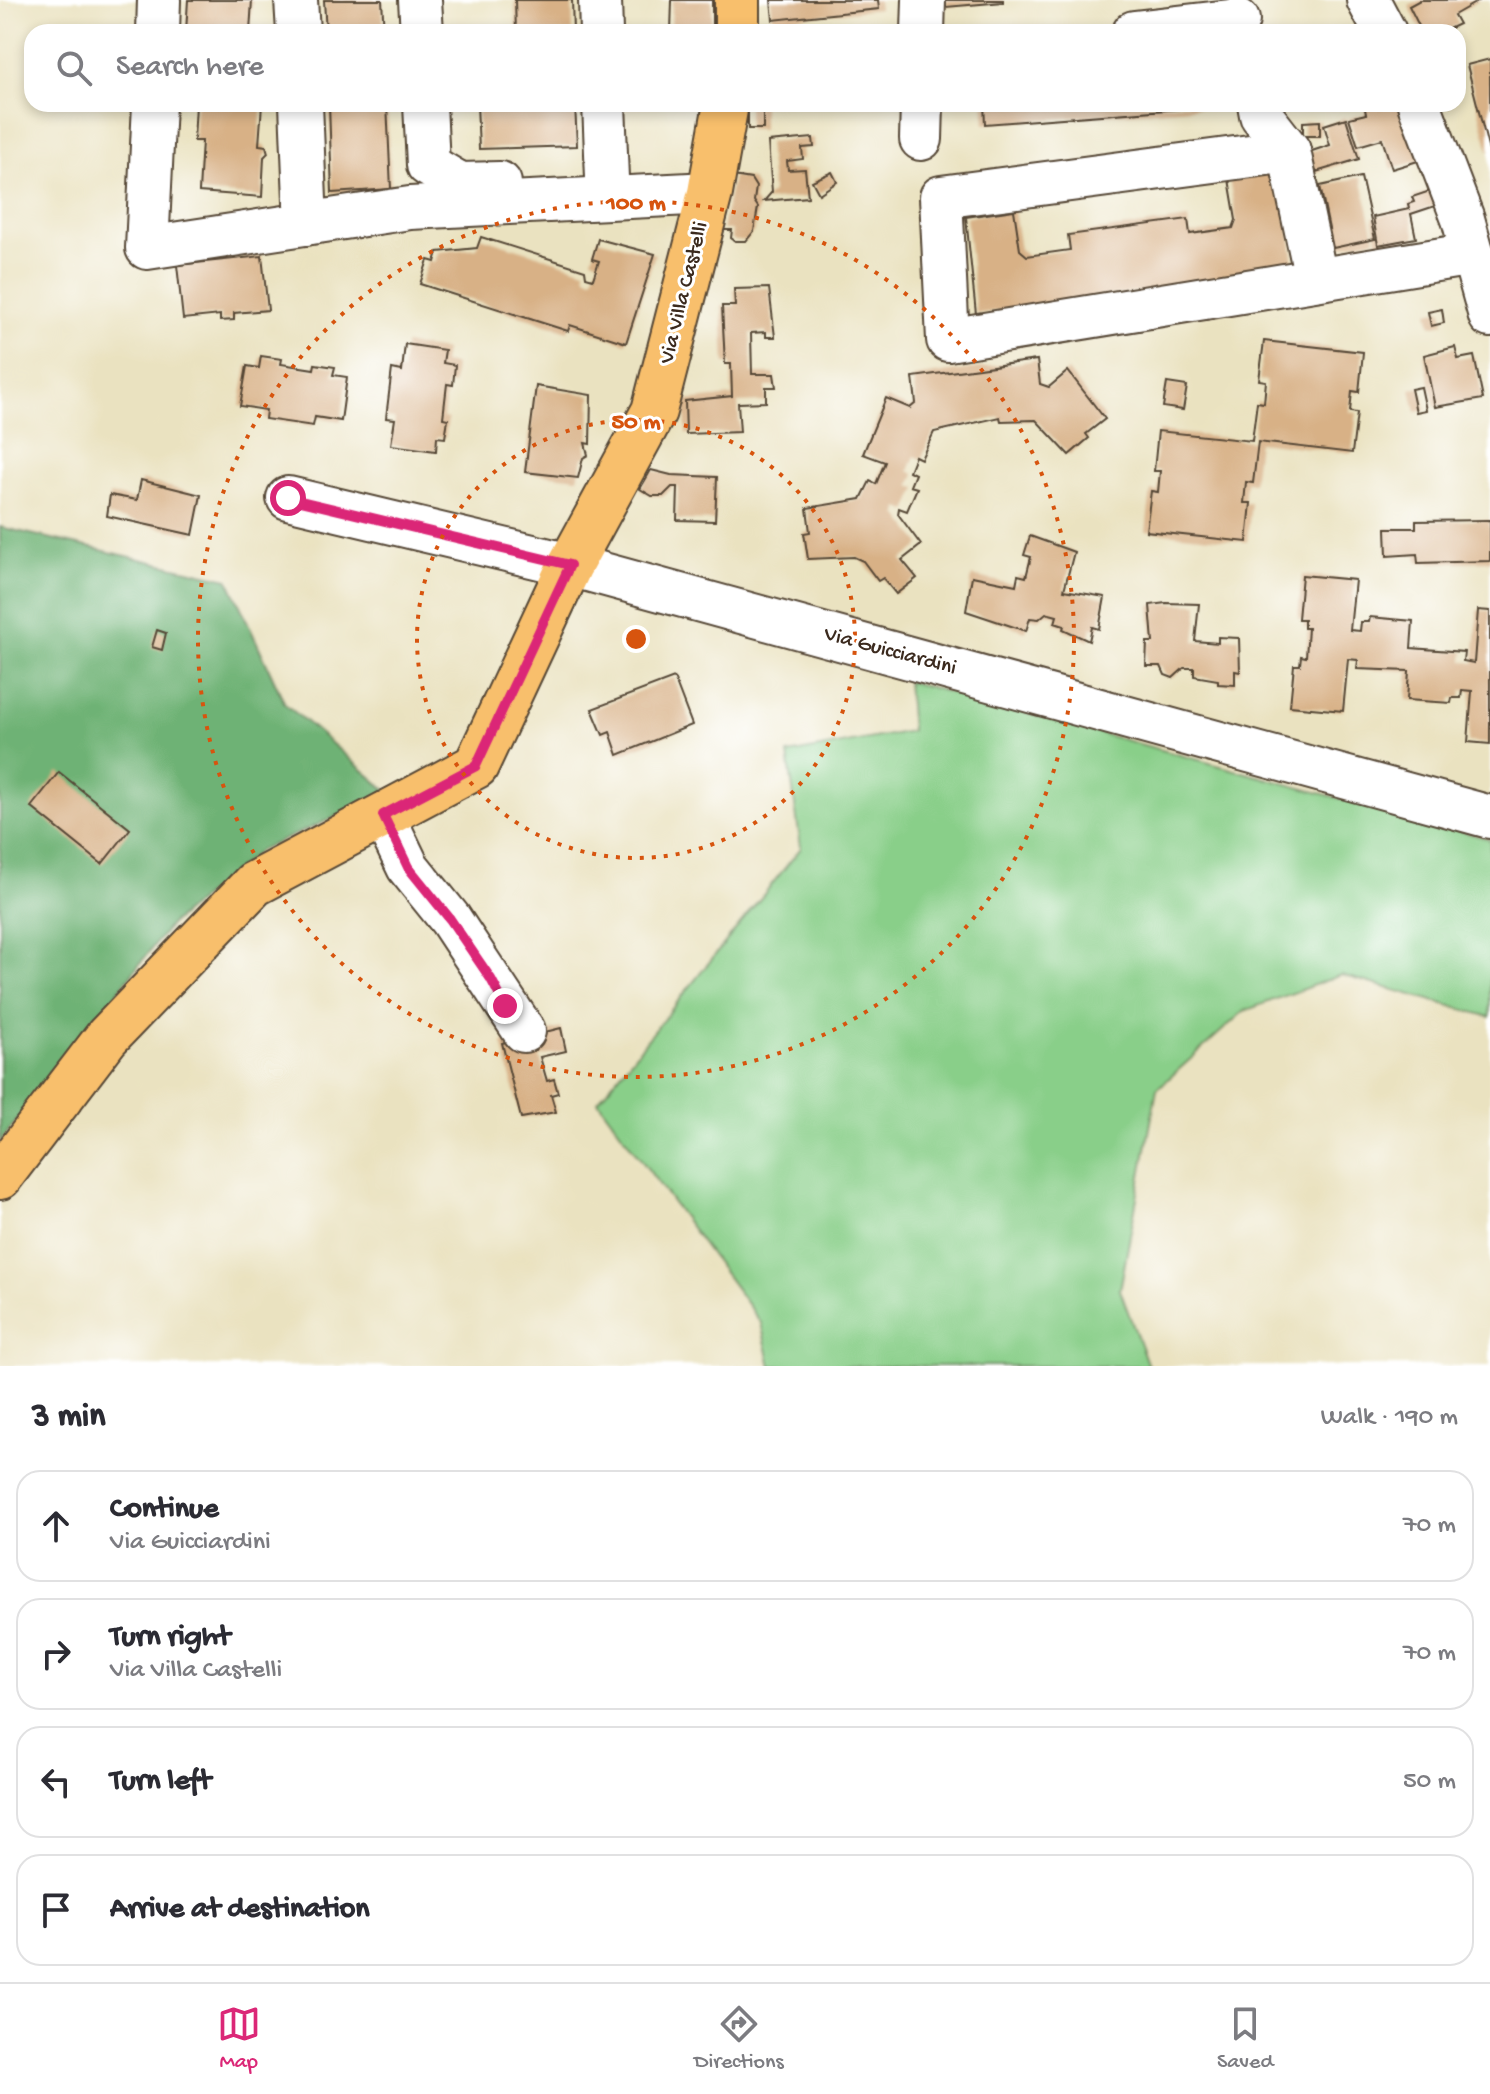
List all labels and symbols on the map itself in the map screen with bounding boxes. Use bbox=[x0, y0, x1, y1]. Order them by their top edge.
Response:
text: 100 m bbox=[605, 190, 666, 219]
street label: Via Villa Castelli bbox=[655, 219, 715, 368]
text: 50 m bbox=[612, 409, 660, 438]
route start bbox=[270, 480, 306, 516]
street label: Via Guicciardini bbox=[820, 622, 959, 682]
centre of rings bbox=[622, 625, 650, 653]
route end bbox=[487, 988, 523, 1024]

